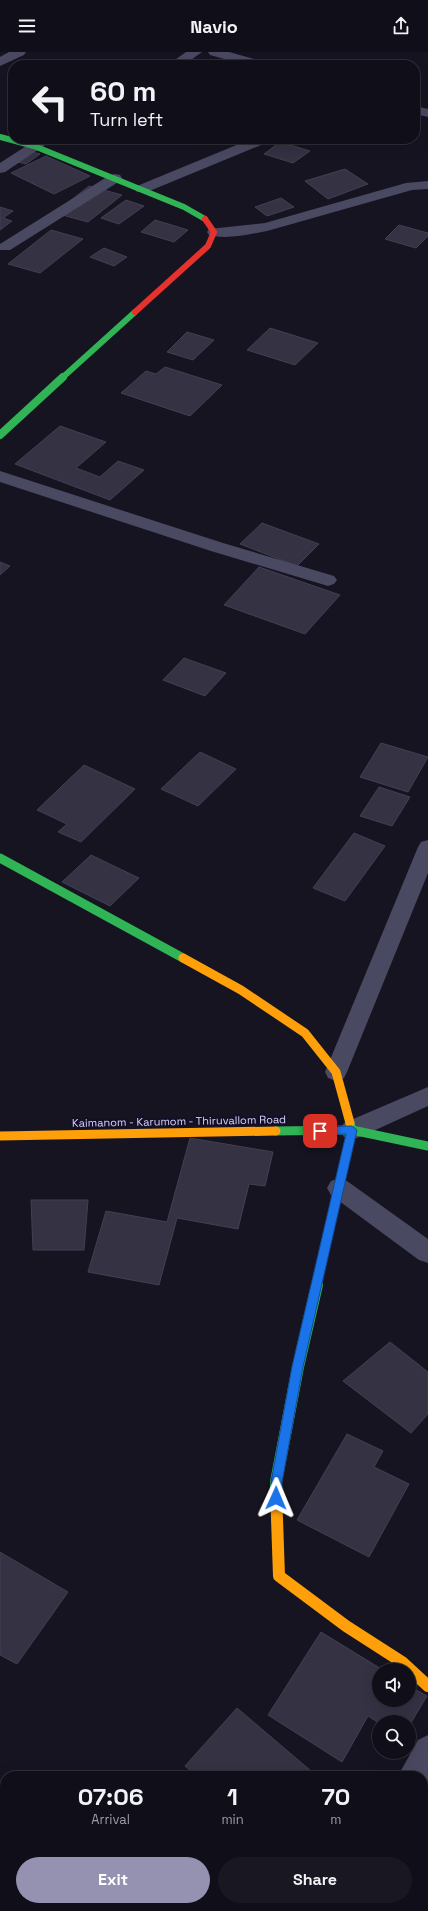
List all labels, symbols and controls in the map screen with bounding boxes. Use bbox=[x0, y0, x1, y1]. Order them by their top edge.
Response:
icon: menu bbox=[16, 15, 38, 37]
text: Navio bbox=[190, 15, 238, 38]
icon: share bbox=[390, 15, 412, 37]
text: 60 m bbox=[90, 73, 156, 109]
icon: left bbox=[24, 76, 76, 128]
text: Turn left bbox=[90, 108, 163, 131]
street label: Kaimanom - Karumom - Thiruvallom Road bbox=[72, 1112, 286, 1130]
pin bbox=[303, 1114, 337, 1148]
icon: arrive bbox=[309, 1120, 331, 1142]
position arrow bbox=[255, 1477, 297, 1519]
map controls bbox=[372, 1663, 416, 1759]
button: sound bbox=[372, 1663, 416, 1707]
button: search bbox=[372, 1715, 416, 1759]
text: 07:06 bbox=[78, 1781, 144, 1812]
text: 1 bbox=[227, 1781, 238, 1812]
text: 70 bbox=[321, 1781, 350, 1812]
text: Arrival bbox=[91, 1811, 130, 1828]
text: min bbox=[221, 1811, 244, 1828]
text: m bbox=[330, 1811, 341, 1828]
button: Exit bbox=[16, 1857, 210, 1903]
button: Share bbox=[218, 1857, 412, 1903]

